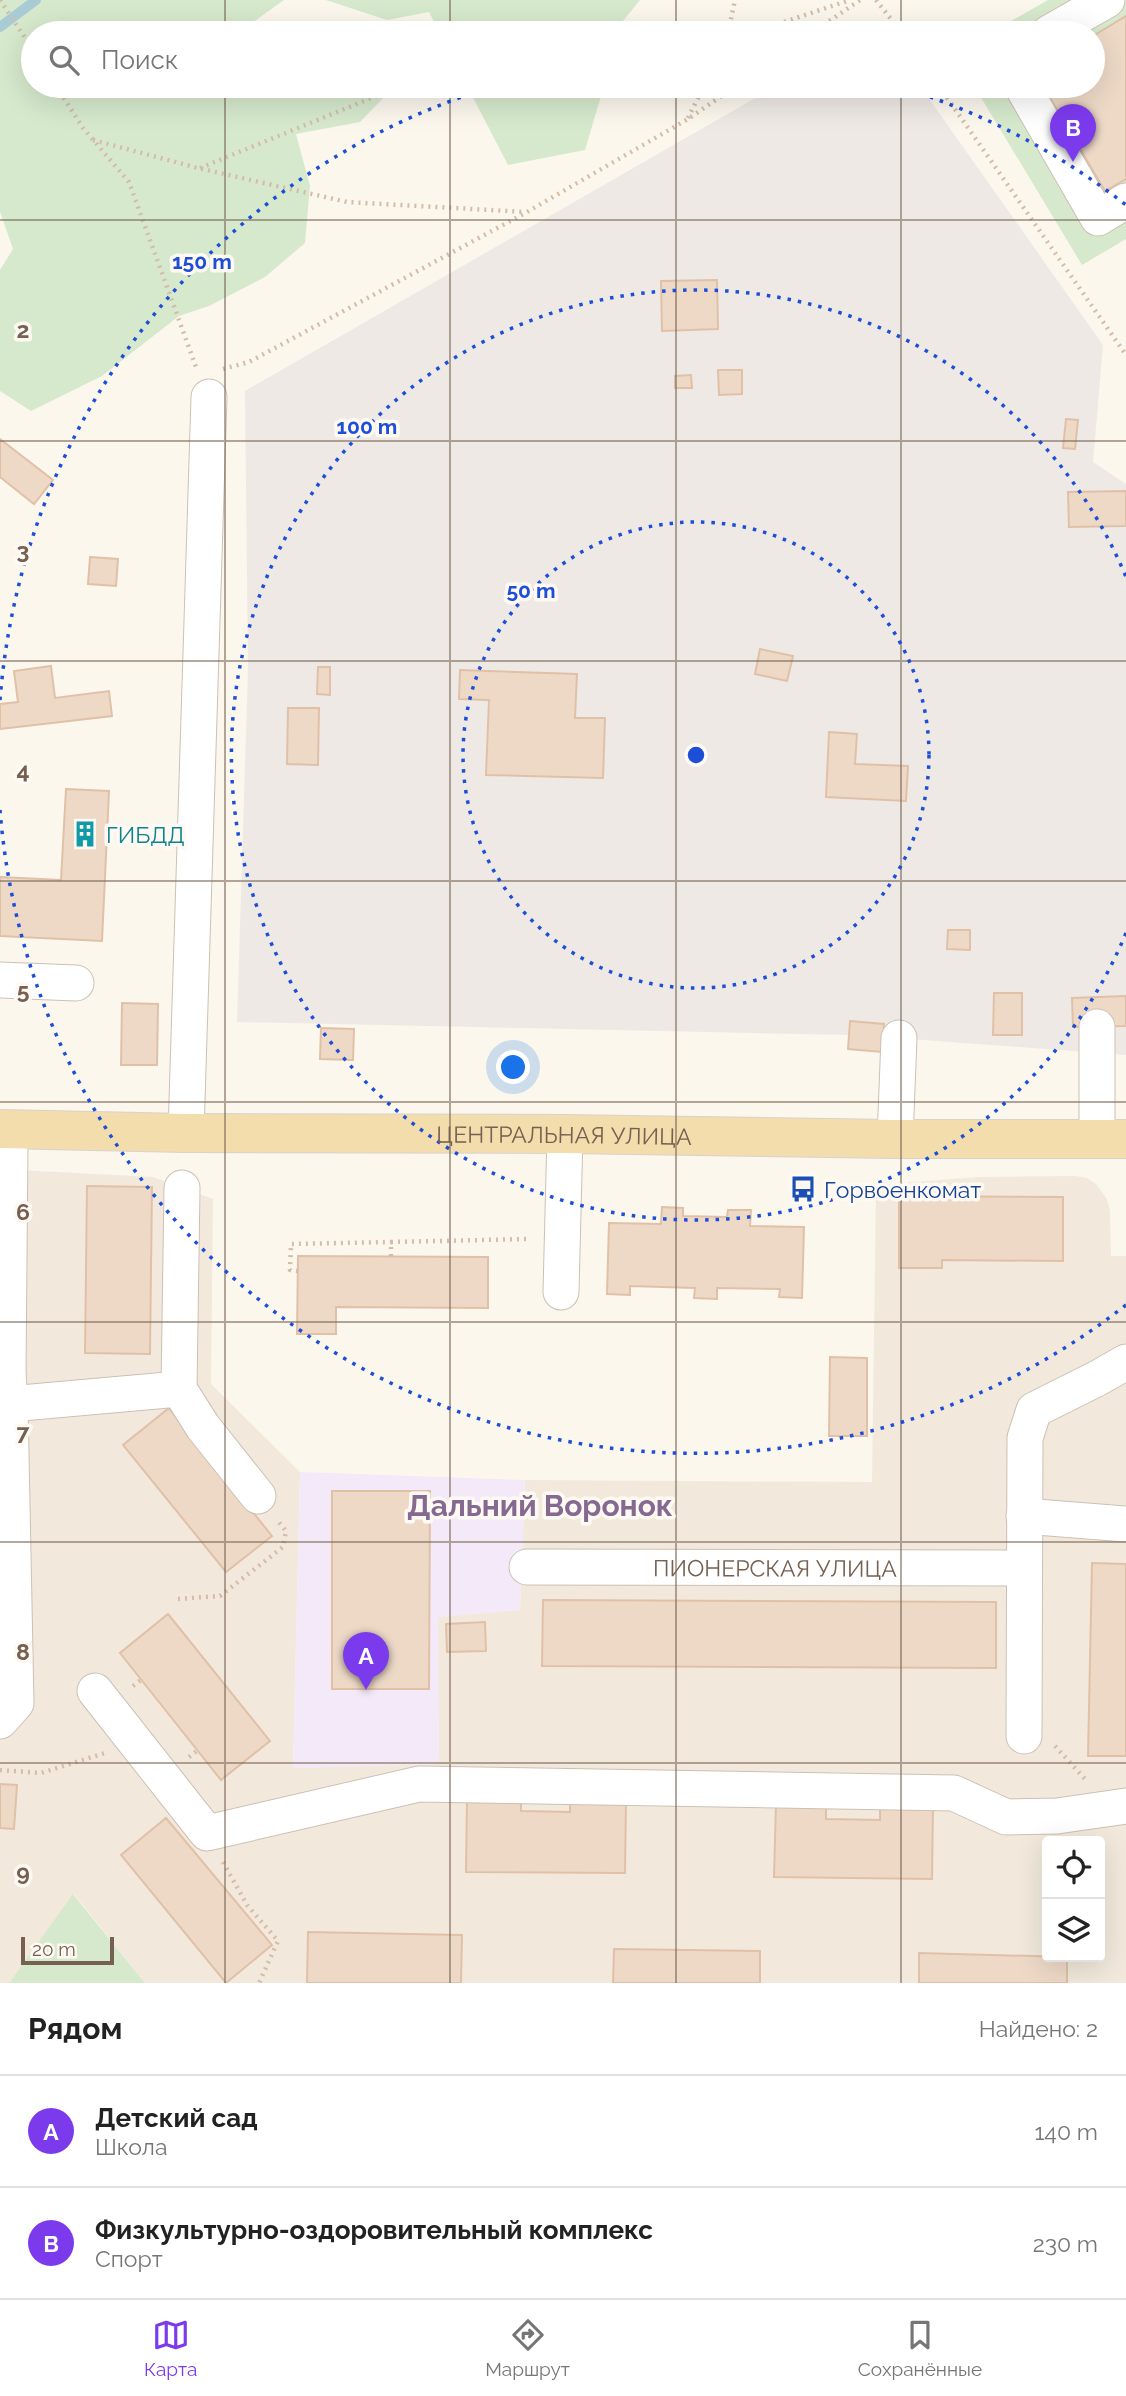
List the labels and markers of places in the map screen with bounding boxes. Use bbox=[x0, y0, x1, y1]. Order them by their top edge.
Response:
pin: B bbox=[1050, 104, 1096, 162]
centre of rings bbox=[684, 743, 708, 767]
building icon: ГИБДД bbox=[70, 819, 100, 849]
place label: ГИБДД bbox=[106, 821, 185, 848]
bus stop icon: Горвоенкомат bbox=[788, 1174, 818, 1204]
place label: Горвоенкомат bbox=[824, 1176, 981, 1203]
pin: A bbox=[343, 1632, 389, 1690]

